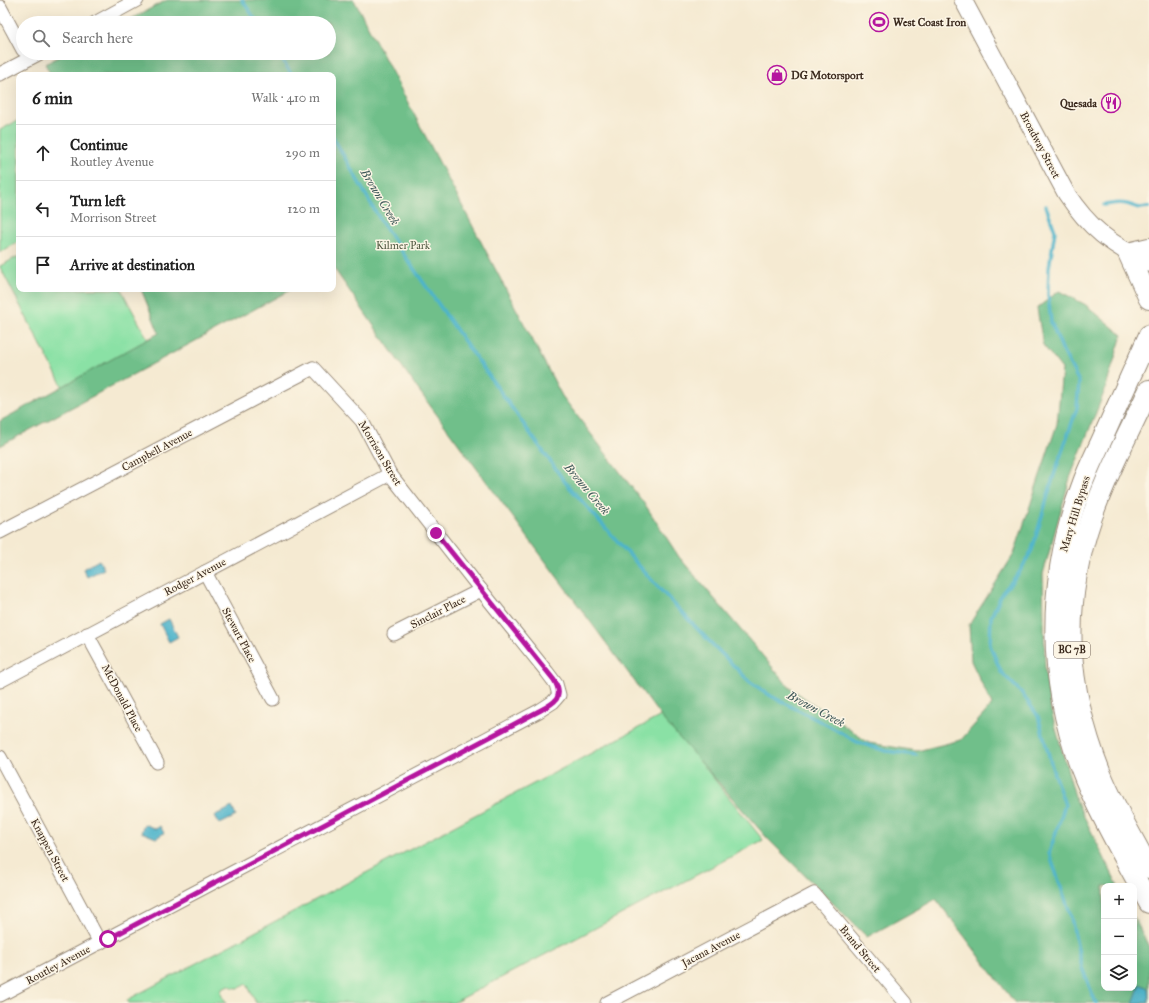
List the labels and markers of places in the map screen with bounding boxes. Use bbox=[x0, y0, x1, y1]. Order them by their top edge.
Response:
sports icon: West Coast Iron bbox=[868, 11, 890, 33]
place label: West Coast Iron bbox=[893, 16, 966, 29]
shop icon: DG Motorsport bbox=[766, 64, 788, 86]
place label: DG Motorsport bbox=[791, 69, 864, 83]
restaurant icon: Quesada bbox=[1100, 92, 1122, 114]
place label: Quesada bbox=[1060, 97, 1097, 111]

